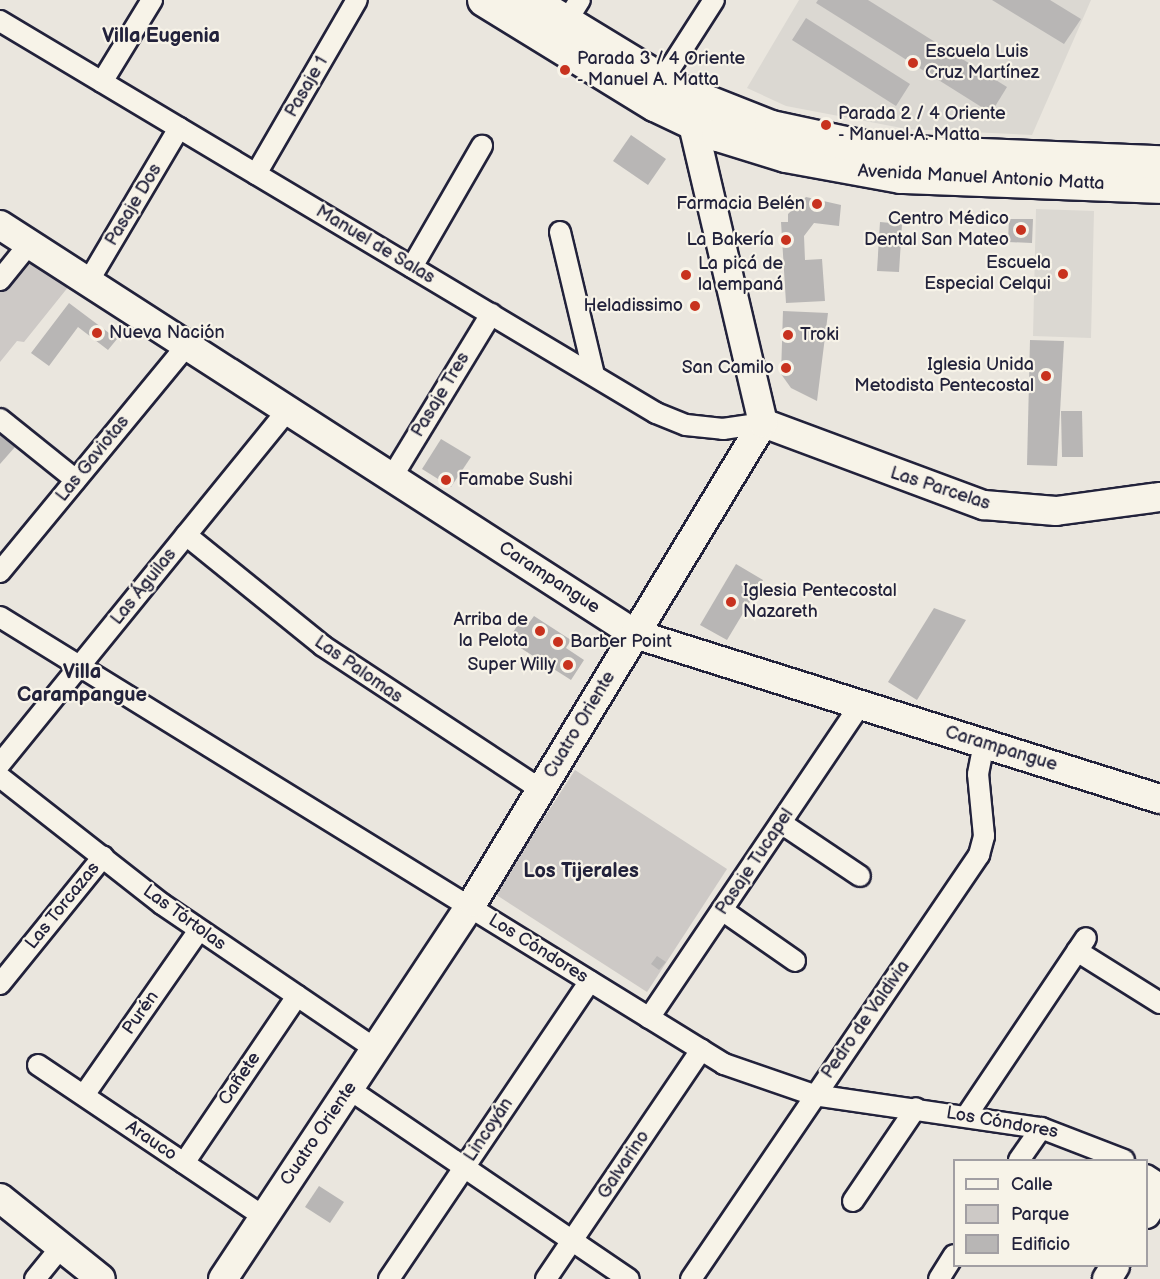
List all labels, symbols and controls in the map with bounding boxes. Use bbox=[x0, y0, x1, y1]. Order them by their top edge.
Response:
district label: Villa Eugenia bbox=[102, 24, 220, 48]
place label: Escuela Luis Cruz Martínez bbox=[925, 42, 1039, 84]
place label: Parada 3 / 4 Oriente - Manuel A. Matta bbox=[577, 49, 745, 92]
street label: Pasaje 1 bbox=[281, 53, 333, 121]
marker: Escuela Luis Cruz Martínez bbox=[906, 56, 920, 70]
marker: Parada 3 / 4 Oriente - Manuel A. Matta bbox=[558, 63, 572, 77]
place label: Parada 2 / 4 Oriente - Manuel A. Matta bbox=[838, 104, 1006, 146]
marker: Parada 2 / 4 Oriente - Manuel A. Matta bbox=[819, 118, 833, 132]
street label: Pasaje Dos bbox=[101, 160, 167, 250]
street label: Avenida Manuel Antonio Matta bbox=[857, 161, 1105, 195]
place label: Farmacia Belén bbox=[676, 193, 805, 215]
marker: Farmacia Belén bbox=[810, 197, 824, 211]
street label: Manuel de Salas bbox=[311, 201, 439, 289]
place label: Centro Médico Dental San Mateo bbox=[864, 209, 1009, 252]
marker: Centro Médico Dental San Mateo bbox=[1014, 223, 1028, 237]
place label: La Bakería bbox=[686, 229, 774, 251]
marker: La Bakería bbox=[779, 233, 793, 247]
place label: Escuela Especial Celqui bbox=[924, 253, 1051, 296]
place label: La picá de la empaná bbox=[698, 254, 783, 296]
marker: Escuela Especial Celqui bbox=[1056, 267, 1070, 281]
marker: La picá de la empaná bbox=[679, 268, 693, 282]
place label: Heladissimo bbox=[583, 295, 683, 317]
marker: Heladissimo bbox=[688, 299, 702, 313]
place label: Nueva Nación bbox=[109, 322, 225, 344]
place label: Troki bbox=[800, 324, 839, 346]
marker: Nueva Nación bbox=[90, 326, 104, 340]
marker: Troki bbox=[781, 328, 795, 342]
street label: Pasaje Tres bbox=[407, 349, 475, 441]
place label: Iglesia Unida Metodista Pentecostal bbox=[854, 355, 1034, 398]
place label: San Camilo bbox=[682, 357, 774, 379]
marker: San Camilo bbox=[779, 361, 793, 375]
marker: Iglesia Unida Metodista Pentecostal bbox=[1039, 369, 1053, 383]
street label: Las Gaviotas bbox=[52, 412, 134, 506]
street label: Las Parcelas bbox=[887, 463, 993, 515]
place label: Famabe Sushi bbox=[458, 469, 573, 491]
marker: Famabe Sushi bbox=[439, 473, 453, 487]
street label: Carampangue bbox=[494, 537, 604, 619]
street label: Las Águilas bbox=[107, 544, 181, 630]
place label: Iglesia Pentecostal Nazareth bbox=[743, 581, 897, 624]
marker: Iglesia Pentecostal Nazareth bbox=[724, 595, 738, 609]
place label: Arriba de la Pelota bbox=[454, 610, 528, 652]
marker: Arriba de la Pelota bbox=[533, 624, 547, 638]
place label: Barber Point bbox=[570, 631, 672, 653]
street label: Las Palomas bbox=[310, 632, 406, 708]
marker: Barber Point bbox=[551, 635, 565, 649]
place label: Super Willy bbox=[467, 654, 556, 676]
marker: Super Willy bbox=[561, 658, 575, 672]
district label: Villa Carampangue bbox=[17, 660, 147, 707]
street label: Cuatro Oriente bbox=[540, 668, 620, 782]
street label: Carampangue bbox=[942, 722, 1060, 776]
street label: Pasaje Tucapel bbox=[711, 805, 799, 919]
street label: Las Torcazas bbox=[21, 858, 105, 954]
district label: Los Tijerales bbox=[523, 859, 639, 883]
street label: Las Tórtolas bbox=[138, 881, 230, 955]
street label: Los Cóndores bbox=[484, 910, 592, 988]
street label: Pedro de Valdivia bbox=[817, 957, 915, 1083]
street label: Purén bbox=[118, 987, 164, 1039]
street label: Cañete bbox=[214, 1048, 266, 1110]
street label: Cuatro Oriente bbox=[276, 1078, 362, 1190]
street label: Lincoyán bbox=[460, 1094, 518, 1166]
street label: Los Cóndores bbox=[944, 1103, 1060, 1143]
street label: Arauco bbox=[121, 1116, 181, 1166]
street label: Galvarino bbox=[593, 1127, 655, 1203]
legend bbox=[953, 1159, 1148, 1267]
text: Calle bbox=[1011, 1174, 1053, 1195]
text: Parque bbox=[1011, 1204, 1069, 1225]
text: Edificio bbox=[1011, 1234, 1070, 1255]

